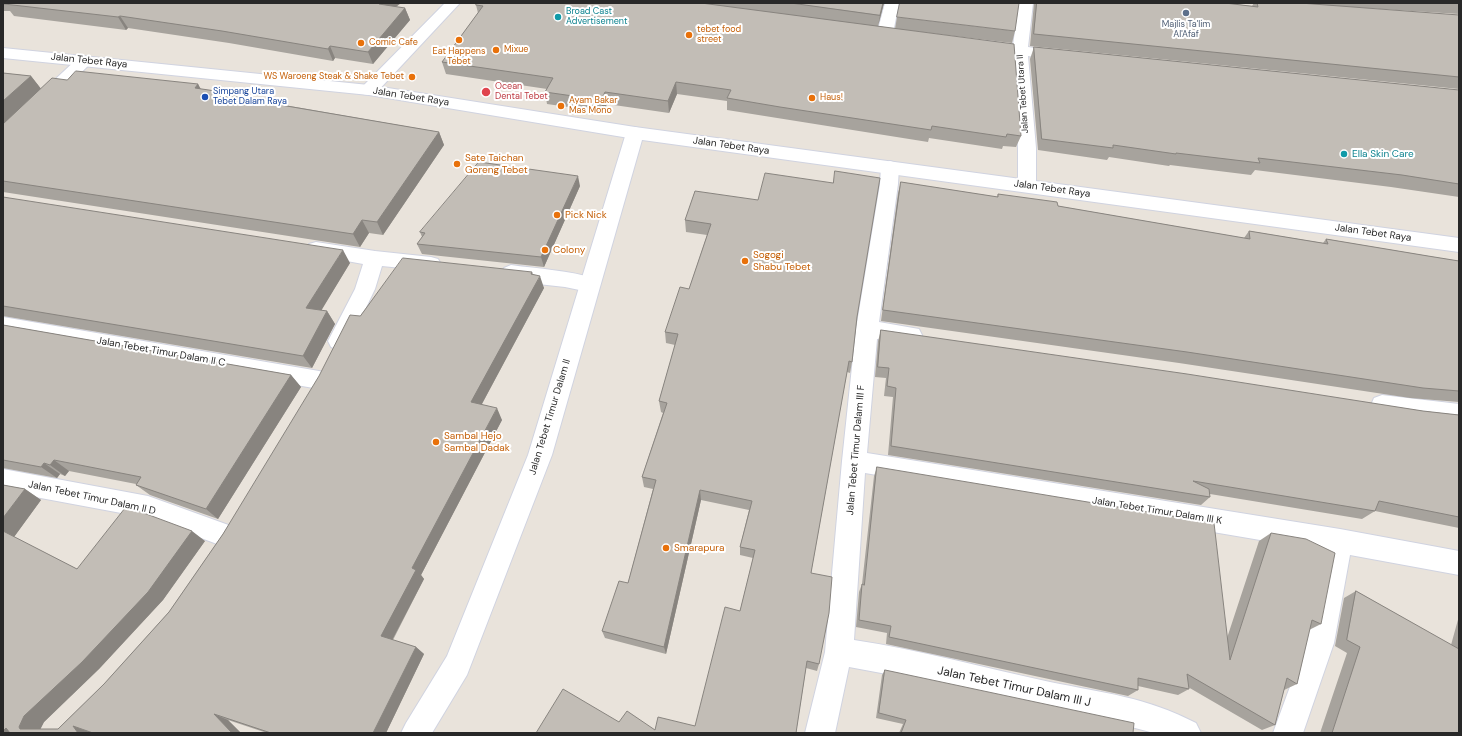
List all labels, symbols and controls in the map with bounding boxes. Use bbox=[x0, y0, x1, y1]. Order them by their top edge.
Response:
place label: Broad Cast Advertisement bbox=[566, 7, 627, 28]
marker: Majlis Ta'lim Al'Afaf bbox=[1181, 8, 1191, 18]
marker: Broad Cast Advertisement bbox=[553, 12, 563, 22]
place label: Majlis Ta'lim Al'Afaf bbox=[1162, 20, 1210, 41]
place label: tebet food street bbox=[697, 25, 741, 46]
marker: tebet food street bbox=[684, 30, 694, 40]
marker: Eat Happens Tebet bbox=[454, 35, 464, 45]
marker: Comic Cafe bbox=[356, 38, 366, 48]
place label: Comic Cafe bbox=[369, 38, 418, 48]
marker: Mixue bbox=[491, 45, 501, 55]
place label: Mixue bbox=[504, 45, 528, 55]
place label: Eat Happens Tebet bbox=[433, 47, 485, 68]
street label: Jalan Tebet Raya bbox=[50, 51, 128, 71]
street label: Jalan Tebet Utara II bbox=[1015, 54, 1031, 134]
place label: WS Waroeng Steak & Shake Tebet bbox=[263, 72, 404, 82]
marker: WS Waroeng Steak & Shake Tebet bbox=[407, 72, 417, 82]
place label: Ocean Dental Tebet bbox=[495, 82, 548, 103]
street label: Jalan Tebet Raya bbox=[372, 85, 450, 109]
marker: Ocean Dental Tebet bbox=[480, 86, 492, 98]
place label: Simpang Utara Tebet Dalam Raya bbox=[213, 87, 287, 108]
marker: Simpang Utara Tebet Dalam Raya bbox=[200, 92, 210, 102]
marker: Haus! bbox=[807, 93, 817, 103]
place label: Haus! bbox=[820, 93, 843, 103]
place label: Ayam Bakar Mas Mono bbox=[569, 96, 618, 117]
marker: Ayam Bakar Mas Mono bbox=[556, 101, 566, 111]
street label: Jalan Tebet Raya bbox=[692, 135, 770, 157]
place label: Ella Skin Care bbox=[1352, 148, 1414, 160]
marker: Ella Skin Care bbox=[1339, 149, 1349, 159]
place label: Sate Taichan Goreng Tebet bbox=[465, 152, 528, 176]
marker: Sate Taichan Goreng Tebet bbox=[452, 159, 462, 169]
street label: Jalan Tebet Raya bbox=[1013, 178, 1091, 200]
place label: Pick Nick bbox=[565, 209, 607, 221]
marker: Pick Nick bbox=[552, 210, 562, 220]
street label: Jalan Tebet Raya bbox=[1334, 222, 1412, 244]
place label: Colony bbox=[553, 244, 585, 256]
marker: Colony bbox=[540, 245, 550, 255]
place label: Sogogi Shabu Tebet bbox=[753, 249, 811, 272]
marker: Sogogi Shabu Tebet bbox=[740, 256, 750, 266]
street label: Jalan Tebet Timur Dalam II C bbox=[96, 335, 226, 369]
street label: Jalan Tebet Timur Dalam II bbox=[527, 358, 573, 476]
street label: Jalan Tebet Timur Dalam III F bbox=[844, 384, 868, 516]
place label: Sambal Hejo Sambal Dadak bbox=[444, 430, 510, 454]
marker: Sambal Hejo Sambal Dadak bbox=[431, 437, 441, 447]
street label: Jalan Tebet Timur Dalam II D bbox=[27, 479, 157, 517]
street label: Jalan Tebet Timur Dalam III K bbox=[1091, 495, 1223, 527]
place label: Smarapura bbox=[674, 542, 724, 554]
marker: Smarapura bbox=[661, 543, 671, 553]
street label: Jalan Tebet Timur Dalam III J bbox=[936, 664, 1092, 710]

